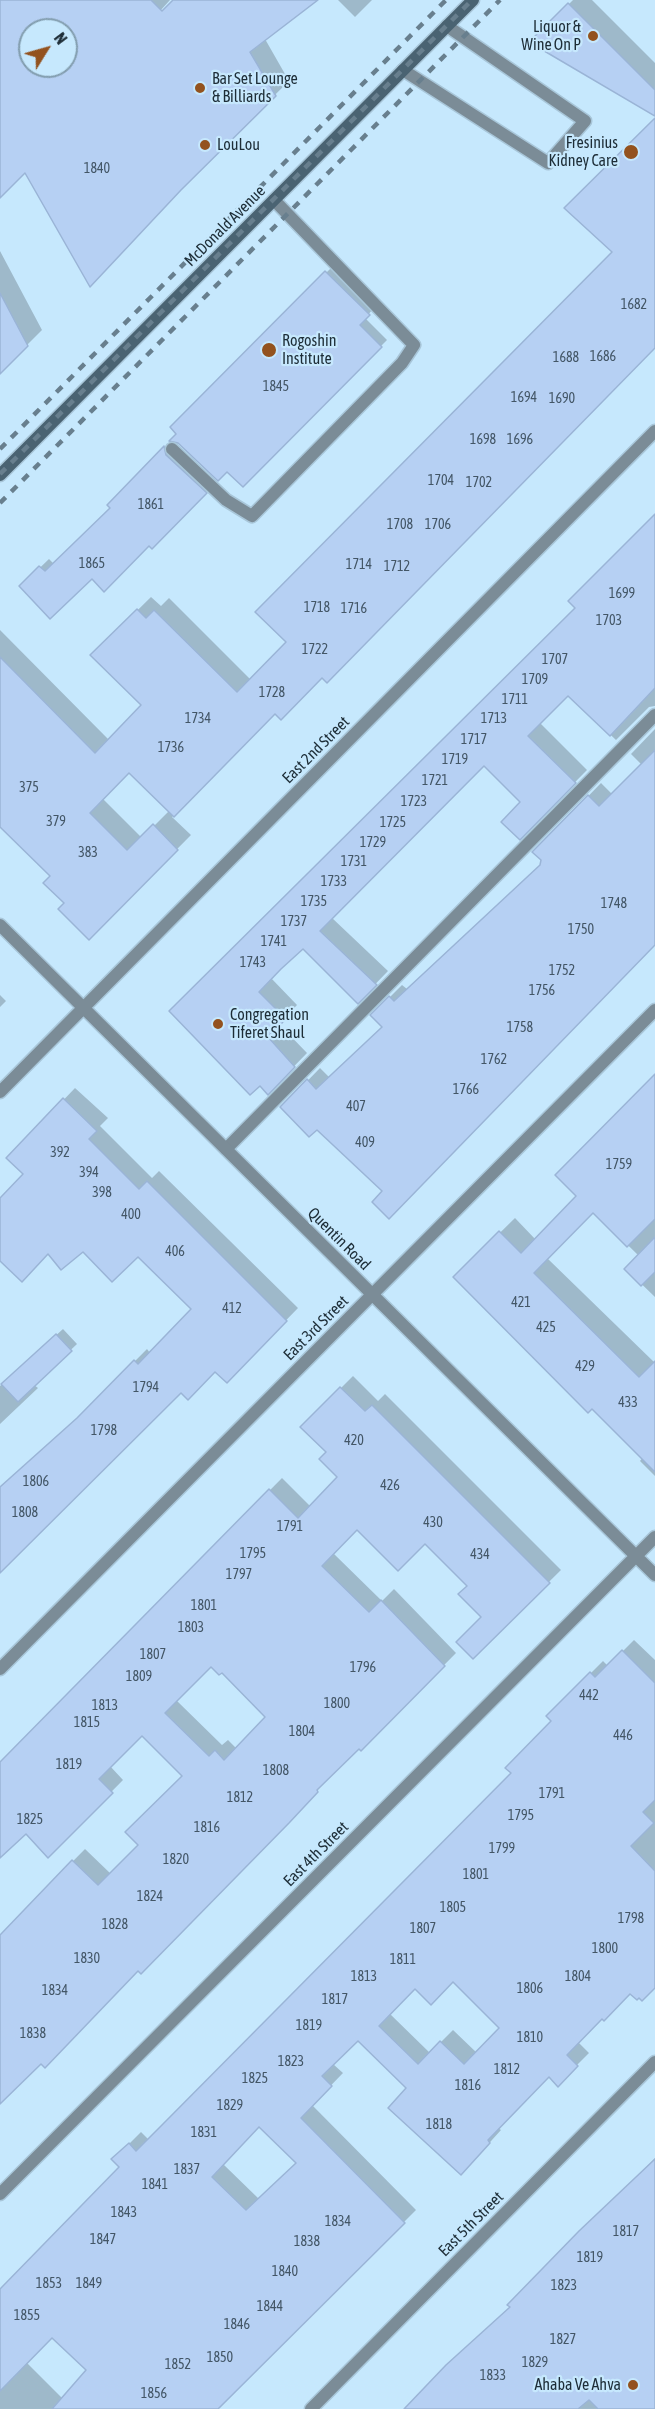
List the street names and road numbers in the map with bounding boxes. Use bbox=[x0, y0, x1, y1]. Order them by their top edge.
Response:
street label: McDonald Avenue bbox=[181, 182, 269, 270]
street label: East 2nd Street bbox=[279, 713, 353, 787]
street label: Quentin Road bbox=[304, 1204, 374, 1274]
street label: East 3rd Street bbox=[280, 1292, 352, 1364]
street label: East 4th Street bbox=[280, 1818, 352, 1890]
street label: East 5th Street bbox=[435, 2188, 507, 2260]

